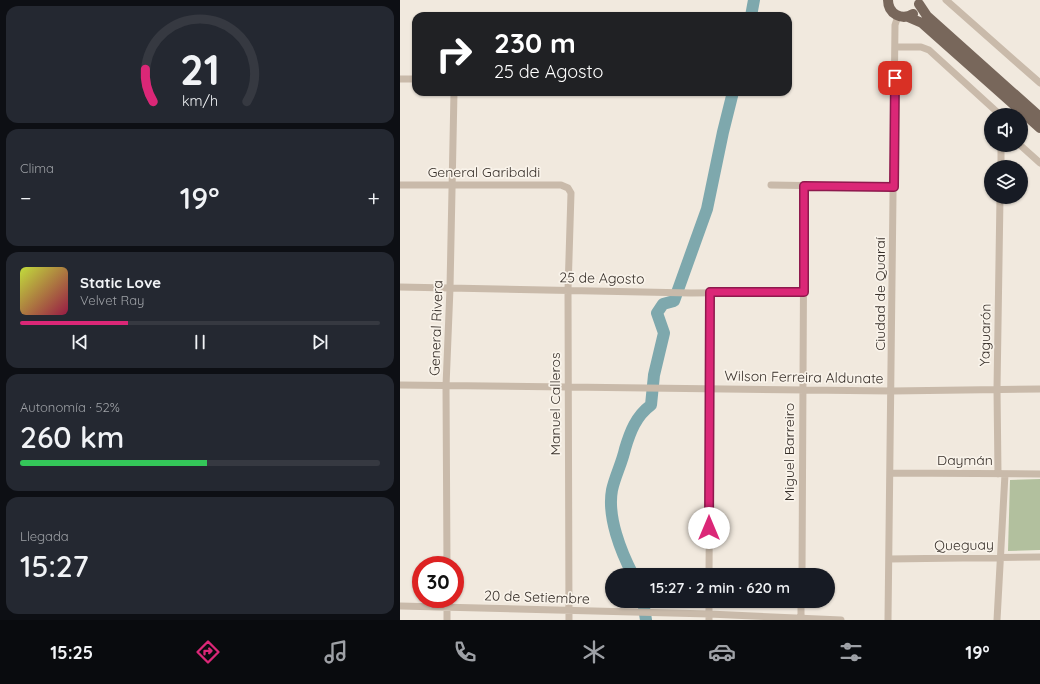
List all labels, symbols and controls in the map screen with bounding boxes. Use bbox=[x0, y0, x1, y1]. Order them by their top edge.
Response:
text: 230 m bbox=[494, 25, 576, 60]
icon: right bbox=[428, 28, 480, 80]
text: 21 bbox=[180, 43, 220, 95]
text: 25 de Agosto bbox=[494, 60, 603, 83]
pin bbox=[878, 61, 912, 95]
icon: arrive bbox=[884, 67, 906, 89]
text: km/h bbox=[182, 92, 218, 110]
map controls bbox=[984, 108, 1028, 204]
button: sound bbox=[984, 108, 1028, 152]
text: Clima bbox=[20, 160, 54, 176]
button: layers bbox=[984, 160, 1028, 204]
street label: General Garibaldi bbox=[428, 163, 540, 181]
text: 19° bbox=[180, 179, 219, 217]
text: − bbox=[20, 184, 31, 212]
text: + bbox=[368, 184, 380, 212]
street label: Ciudad de Quaraí bbox=[871, 237, 889, 351]
street label: 25 de Agosto bbox=[559, 268, 645, 288]
text: Static Love bbox=[80, 273, 161, 292]
street label: General Rivera bbox=[425, 280, 447, 376]
text: Velvet Ray bbox=[80, 292, 145, 308]
street label: Yaguarón bbox=[975, 303, 995, 367]
icon: previous bbox=[69, 331, 91, 353]
icon: pause bbox=[189, 331, 211, 353]
icon: next bbox=[309, 331, 331, 353]
street label: Manuel Calleros bbox=[546, 352, 564, 456]
street label: Wilson Ferreira Aldunate bbox=[724, 367, 884, 387]
text: Autonomía · 52% bbox=[20, 399, 120, 415]
street label: Miguel Barreiro bbox=[780, 403, 798, 501]
text: 260 km bbox=[20, 418, 124, 456]
street label: Daymán bbox=[937, 451, 993, 469]
position arrow bbox=[688, 507, 730, 549]
text: Llegada bbox=[20, 528, 69, 544]
street label: Queguay bbox=[934, 535, 994, 555]
text: 15:27 bbox=[20, 547, 89, 585]
speed limit sign: 30 bbox=[412, 556, 464, 608]
text: 15:27 · 2 min · 620 m bbox=[650, 578, 790, 597]
street label: 20 de Setiembre bbox=[484, 586, 590, 608]
icon: directions bbox=[194, 638, 222, 666]
icon: music bbox=[322, 638, 350, 666]
icon: phone bbox=[451, 638, 479, 666]
icon: climate bbox=[580, 638, 608, 666]
icon: car bbox=[708, 638, 736, 666]
icon: filters bbox=[837, 638, 865, 666]
text: 15:25 bbox=[50, 641, 93, 664]
text: 19° bbox=[965, 641, 990, 664]

